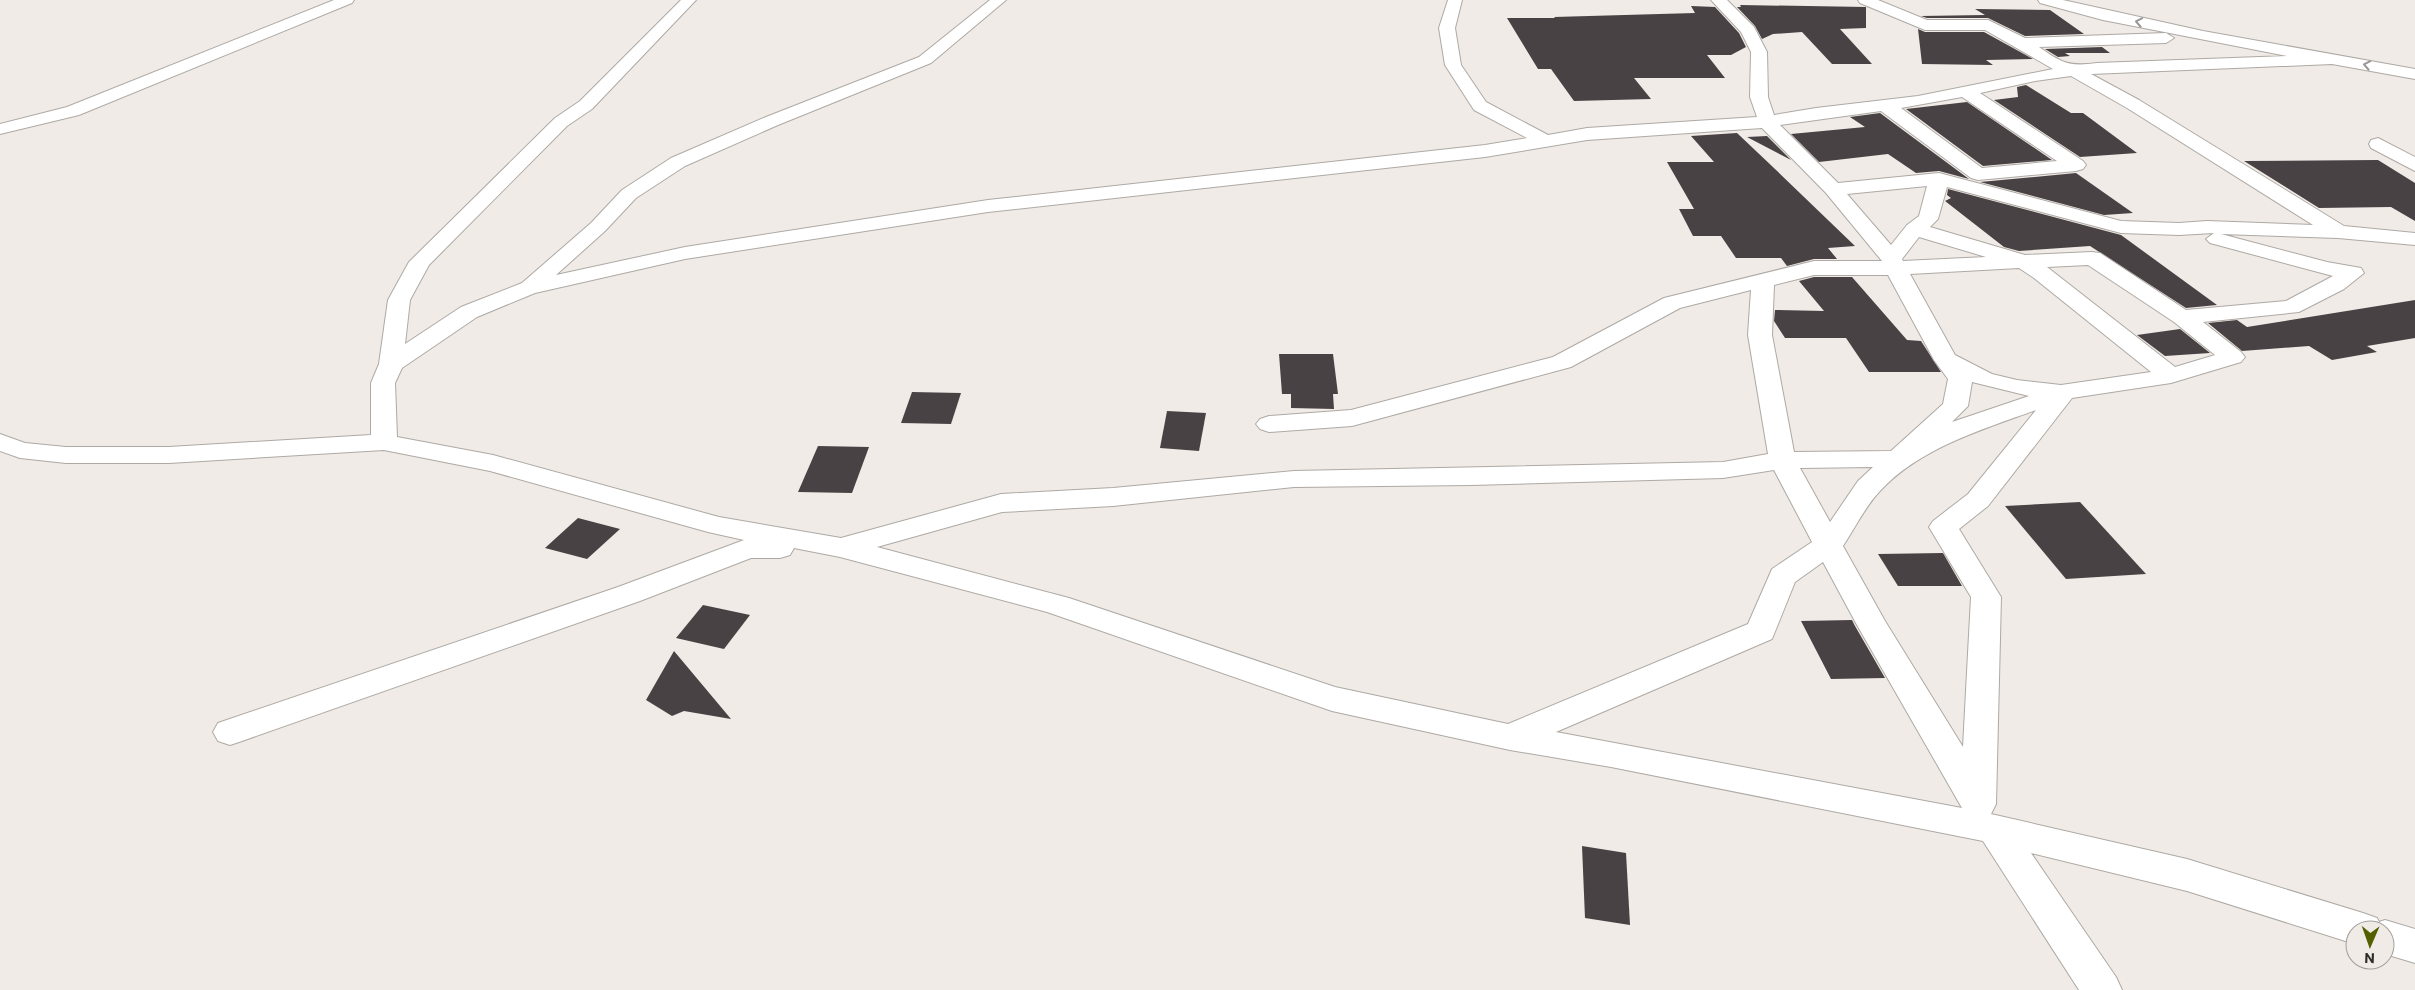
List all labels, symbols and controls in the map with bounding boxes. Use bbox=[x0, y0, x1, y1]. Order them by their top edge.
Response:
one-way arrow bbox=[2134, 17, 2143, 28]
one-way arrow bbox=[2363, 61, 2372, 71]
north arrow bbox=[2345, 920, 2395, 970]
text: N bbox=[2364, 950, 2375, 967]

